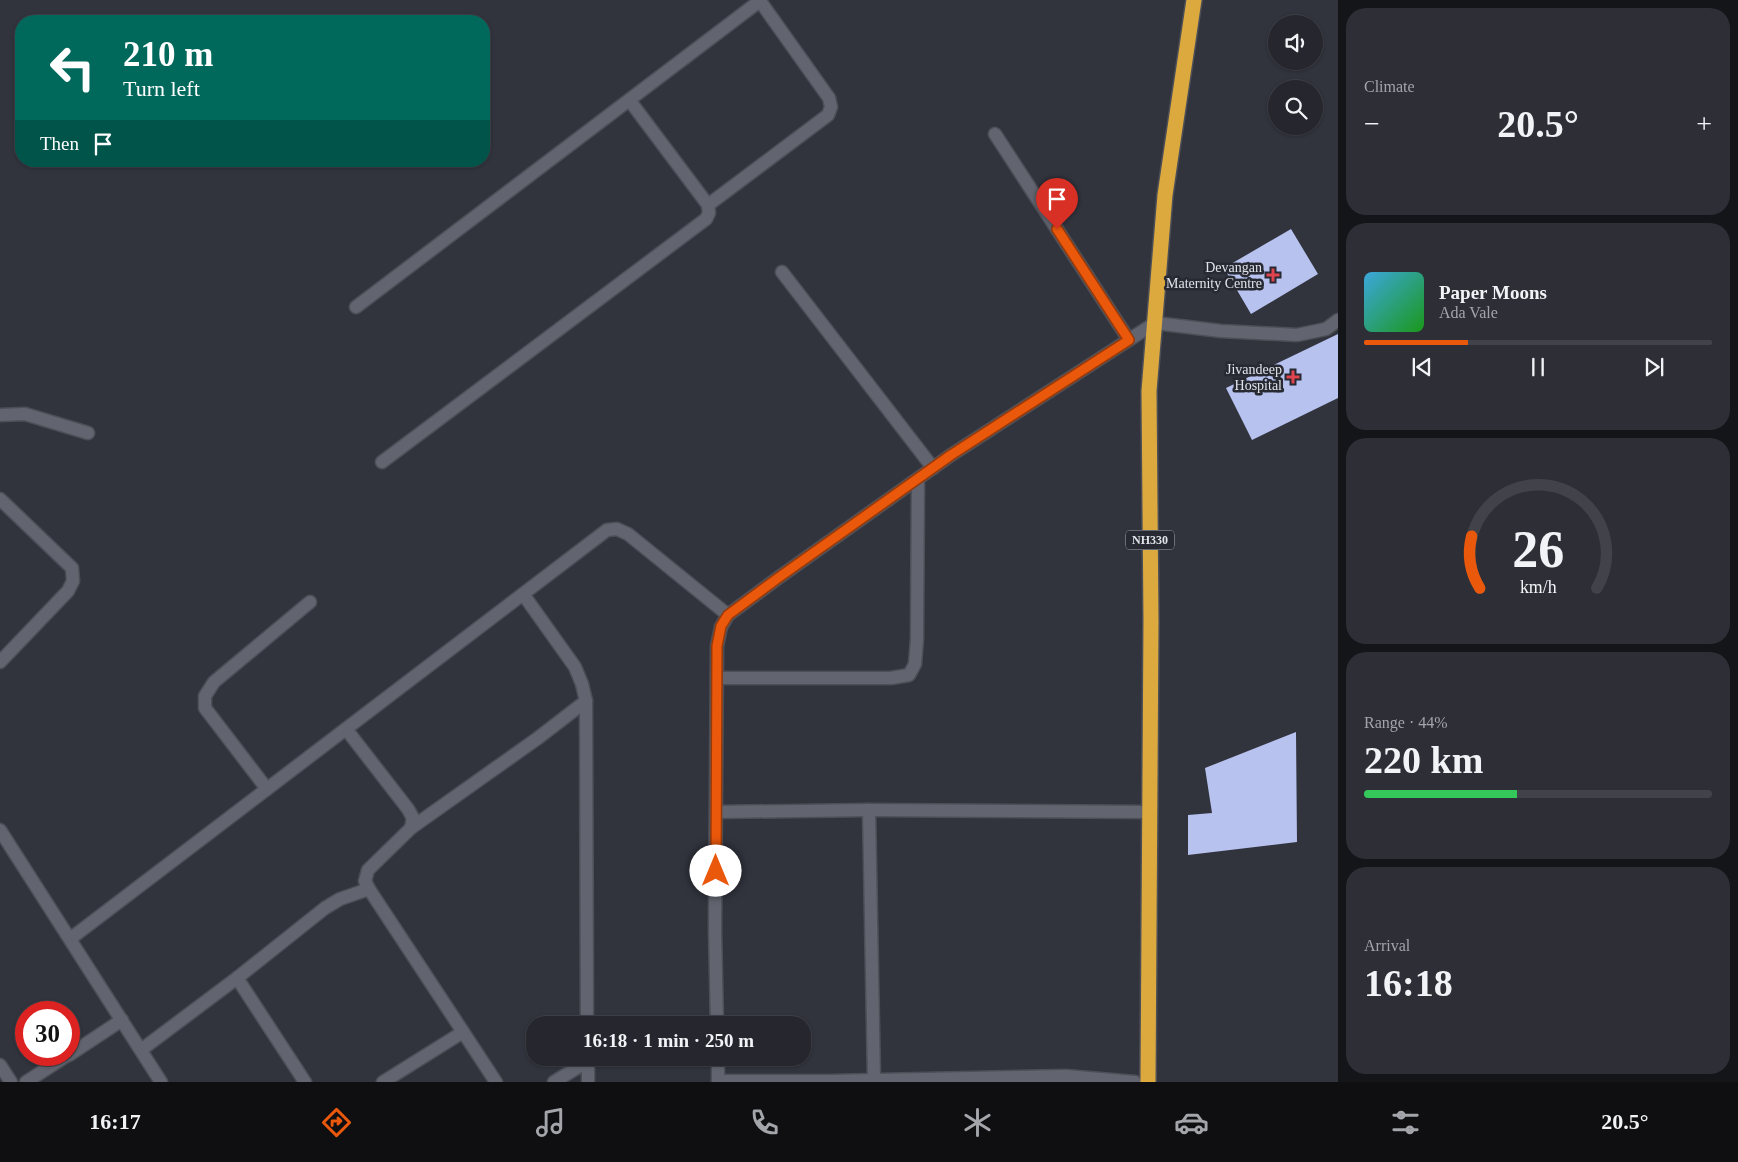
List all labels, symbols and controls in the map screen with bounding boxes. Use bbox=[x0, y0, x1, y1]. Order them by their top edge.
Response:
map controls bbox=[1268, 15, 1323, 135]
button: sound bbox=[1268, 15, 1323, 70]
icon: left bbox=[40, 35, 105, 100]
text: 210 m bbox=[123, 35, 213, 74]
text: Turn left bbox=[123, 76, 200, 101]
text: Climate bbox=[1364, 78, 1415, 95]
button: search bbox=[1268, 80, 1323, 135]
text: 20.5° bbox=[1497, 103, 1579, 145]
text: − bbox=[1364, 108, 1380, 139]
text: + bbox=[1696, 108, 1712, 139]
icon: arrive bbox=[89, 130, 117, 158]
text: Then bbox=[40, 133, 79, 154]
pin bbox=[1036, 178, 1078, 229]
icon: arrive bbox=[1043, 185, 1071, 213]
place label: Devangan Maternity Centre bbox=[1166, 260, 1262, 291]
marker: Devangan Maternity Centre bbox=[1266, 268, 1280, 282]
text: Paper Moons bbox=[1439, 282, 1547, 303]
text: Ada Vale bbox=[1439, 304, 1498, 321]
icon: previous bbox=[1408, 353, 1436, 381]
icon: pause bbox=[1524, 353, 1552, 381]
icon: next bbox=[1640, 353, 1668, 381]
place label: Jivandeep Hospital bbox=[1226, 362, 1282, 393]
marker: Jivandeep Hospital bbox=[1286, 370, 1300, 384]
text: 26 bbox=[1512, 521, 1564, 578]
road number: NH330 bbox=[1126, 530, 1174, 550]
text: km/h bbox=[1520, 577, 1556, 597]
text: Range · 44% bbox=[1364, 714, 1448, 731]
text: 220 km bbox=[1364, 739, 1483, 781]
position arrow bbox=[689, 844, 741, 896]
text: Arrival bbox=[1364, 937, 1410, 954]
text: 16:18 bbox=[1364, 962, 1453, 1004]
speed limit sign: 30 bbox=[15, 1001, 80, 1066]
text: 16:18 · 1 min · 250 m bbox=[583, 1030, 754, 1051]
icon: directions bbox=[319, 1105, 354, 1140]
icon: music bbox=[533, 1105, 568, 1140]
icon: phone bbox=[747, 1105, 782, 1140]
icon: climate bbox=[960, 1105, 995, 1140]
icon: car bbox=[1174, 1105, 1209, 1140]
icon: filters bbox=[1388, 1105, 1423, 1140]
text: 16:17 bbox=[89, 1109, 141, 1134]
text: 20.5° bbox=[1601, 1109, 1649, 1134]

